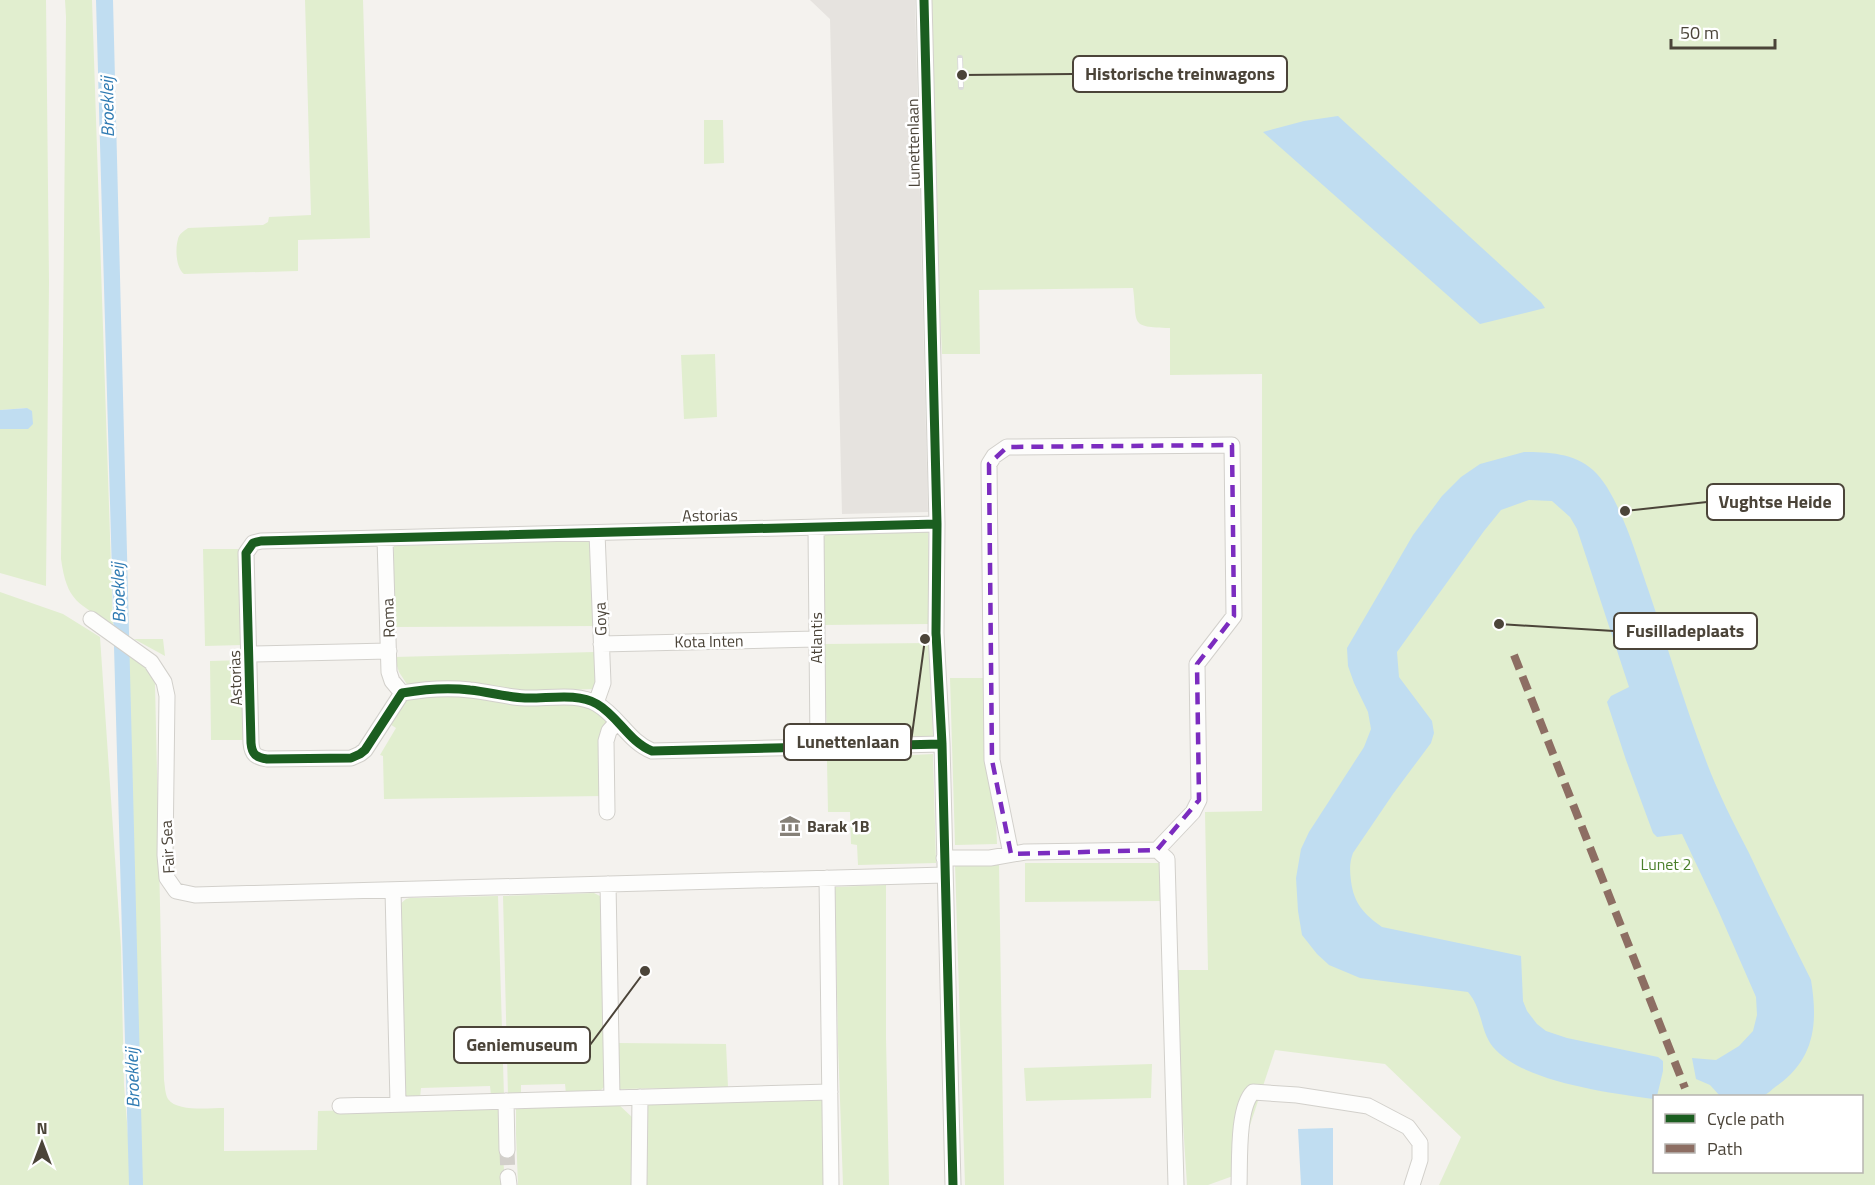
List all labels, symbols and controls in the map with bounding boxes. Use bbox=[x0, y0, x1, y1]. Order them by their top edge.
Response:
scale bar bbox=[1671, 12, 1774, 50]
text: 50 m bbox=[1680, 19, 1719, 46]
callout: Historische treinwagons bbox=[1073, 56, 1287, 92]
text: Historische treinwagons bbox=[1085, 60, 1275, 87]
water label: Broekleij bbox=[93, 74, 121, 138]
street label: Lunettenlaan bbox=[900, 98, 926, 188]
callout: Vughtse Heide bbox=[1707, 484, 1844, 520]
text: Vughtse Heide bbox=[1718, 488, 1832, 515]
street label: Astorias bbox=[682, 503, 738, 527]
water label: Broekleij bbox=[103, 560, 133, 624]
street label: Roma bbox=[375, 598, 401, 638]
street label: Goya bbox=[587, 602, 613, 636]
street label: Atlantis bbox=[804, 612, 828, 664]
callout: Fusilladeplaats bbox=[1614, 613, 1757, 649]
text: Fusilladeplaats bbox=[1626, 617, 1744, 644]
street label: Kota Inten bbox=[674, 628, 744, 654]
street label: Astorias bbox=[222, 650, 248, 706]
callout: Lunettenlaan bbox=[784, 724, 911, 760]
text: Lunettenlaan bbox=[796, 728, 900, 755]
museum icon: Barak 1B bbox=[778, 814, 802, 838]
place label: Barak 1B bbox=[807, 814, 870, 838]
street label: Fair Sea bbox=[154, 820, 180, 874]
park label: Lunet 2 bbox=[1641, 852, 1691, 876]
callout: Geniemuseum bbox=[454, 1027, 590, 1063]
text: Geniemuseum bbox=[466, 1031, 578, 1058]
water label: Broekleij bbox=[117, 1045, 147, 1109]
legend bbox=[1653, 1095, 1863, 1173]
text: Cycle path bbox=[1707, 1105, 1785, 1132]
north arrow bbox=[12, 1113, 72, 1173]
text: N bbox=[36, 1116, 48, 1140]
text: Path bbox=[1707, 1135, 1743, 1162]

